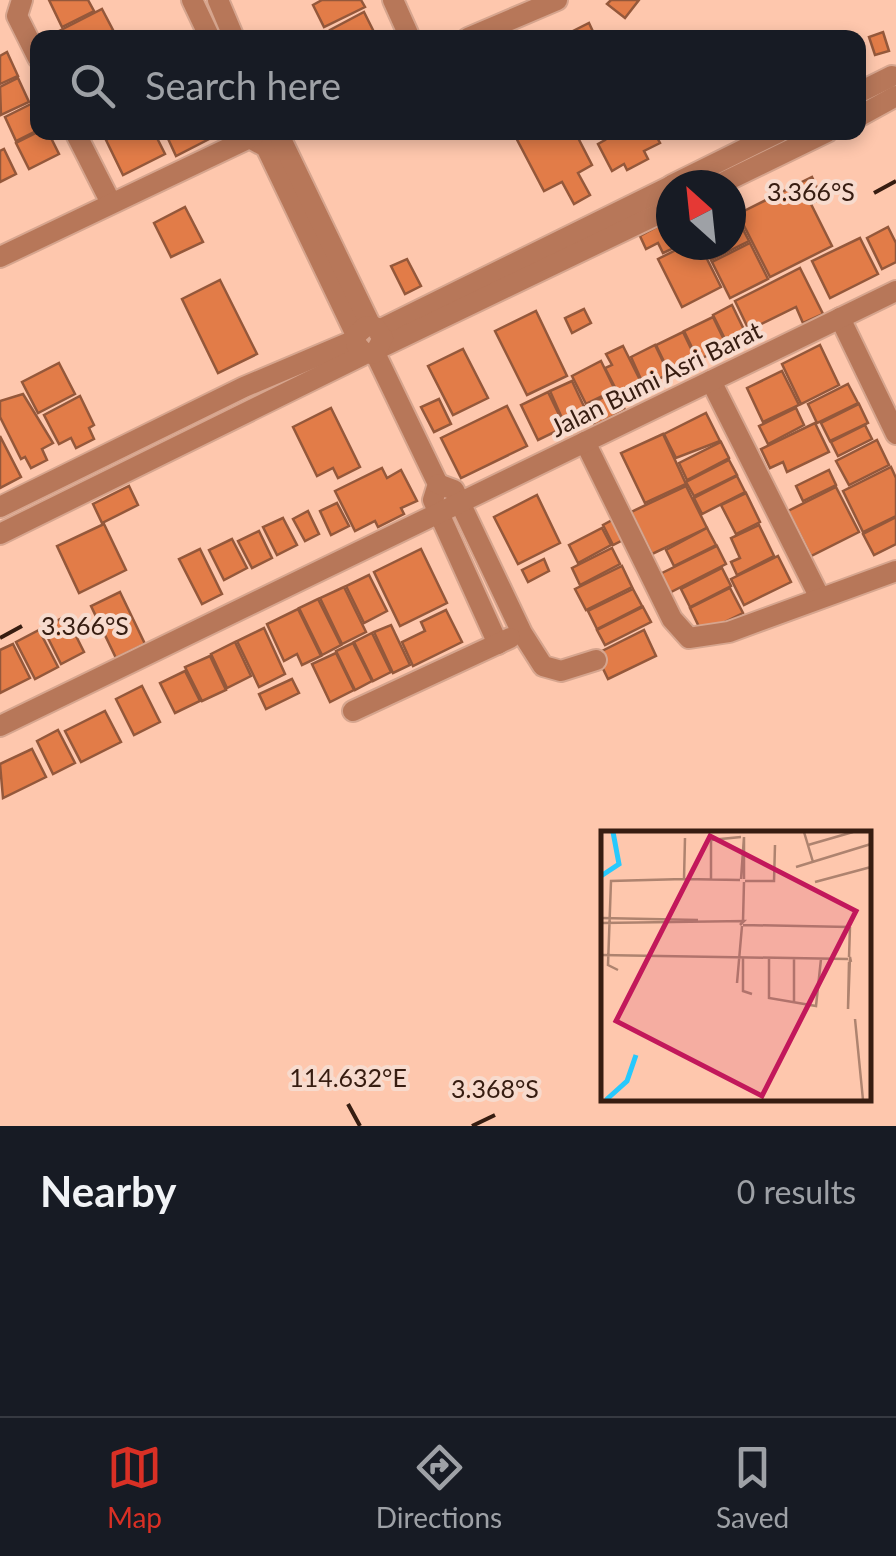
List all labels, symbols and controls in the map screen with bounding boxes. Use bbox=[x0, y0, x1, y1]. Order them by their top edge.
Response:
search box bbox=[30, 30, 866, 140]
icon: search bbox=[65, 58, 120, 113]
text: Search here bbox=[145, 62, 341, 108]
north arrow bbox=[656, 170, 746, 260]
text: 3.366°S bbox=[767, 176, 855, 206]
street label: Jalan Bumi Asri Barat bbox=[545, 314, 766, 442]
text: 3.366°S bbox=[41, 610, 129, 640]
inset map bbox=[601, 831, 871, 1101]
text: 114.632°E bbox=[289, 1062, 407, 1092]
text: 3.368°S bbox=[451, 1073, 539, 1103]
text: Nearby bbox=[40, 1166, 177, 1216]
text: 0 results bbox=[737, 1172, 856, 1211]
tab: Map bbox=[107, 1440, 162, 1534]
tab: Directions bbox=[376, 1440, 502, 1534]
tab: Saved bbox=[716, 1440, 789, 1534]

